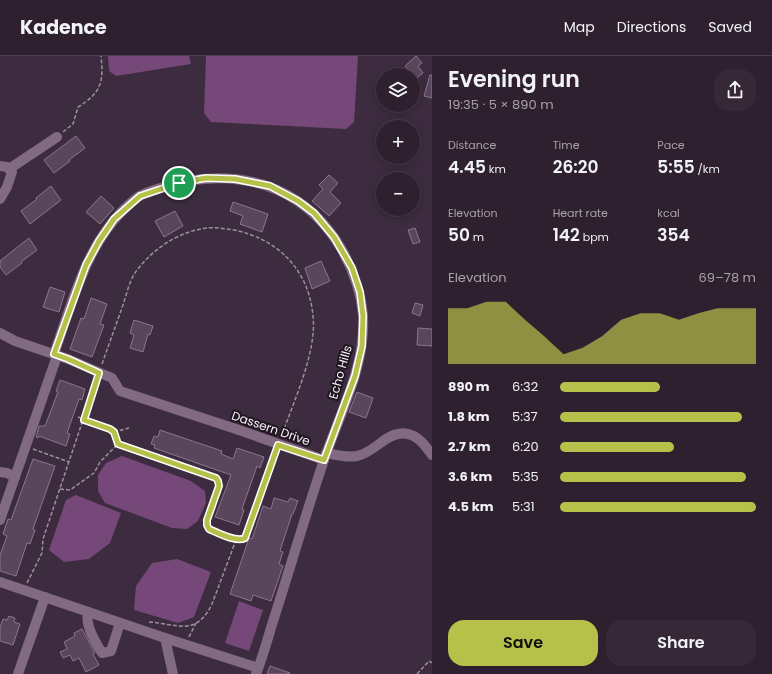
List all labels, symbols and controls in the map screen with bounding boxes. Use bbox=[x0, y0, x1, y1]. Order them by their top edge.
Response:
text: Kadence bbox=[20, 14, 107, 41]
text: Map bbox=[564, 17, 595, 37]
text: Directions bbox=[617, 17, 686, 37]
text: Saved bbox=[708, 17, 752, 37]
text: Evening run bbox=[448, 64, 580, 95]
map controls bbox=[376, 68, 420, 216]
button: layers bbox=[376, 68, 420, 112]
button: share bbox=[714, 69, 756, 111]
text: 19:35 · 5 × 890 m bbox=[448, 95, 554, 114]
button: + bbox=[376, 120, 420, 164]
text: Distance bbox=[448, 137, 496, 153]
text: Time bbox=[553, 137, 579, 153]
text: Pace bbox=[657, 137, 685, 153]
text: 4.45 bbox=[448, 155, 486, 179]
text: 26:20 bbox=[553, 155, 599, 179]
text: 5:55 bbox=[657, 155, 695, 179]
text: km bbox=[486, 161, 506, 177]
text: /km bbox=[695, 161, 720, 177]
pin bbox=[162, 166, 196, 200]
icon: arrive bbox=[168, 172, 190, 194]
button: − bbox=[376, 172, 420, 216]
text: Elevation bbox=[448, 205, 498, 221]
text: Heart rate bbox=[553, 205, 608, 221]
text: kcal bbox=[657, 205, 680, 221]
text: 50 bbox=[448, 223, 470, 247]
text: 142 bbox=[553, 223, 580, 247]
text: 354 bbox=[657, 223, 690, 247]
text: m bbox=[470, 229, 484, 245]
text: bpm bbox=[580, 229, 609, 245]
text: Elevation bbox=[448, 268, 507, 287]
text: 69–78 m bbox=[699, 268, 756, 287]
street label: Echo Hills bbox=[324, 343, 356, 401]
text: 890 m bbox=[448, 377, 489, 396]
text: 6:32 bbox=[512, 377, 538, 396]
street label: Dassern Drive bbox=[229, 407, 313, 449]
text: 1.8 km bbox=[448, 407, 490, 426]
text: 5:37 bbox=[512, 407, 538, 426]
text: 2.7 km bbox=[448, 437, 491, 456]
text: 6:20 bbox=[512, 437, 539, 456]
text: 3.6 km bbox=[448, 467, 492, 486]
text: 5:35 bbox=[512, 467, 539, 486]
text: 4.5 km bbox=[448, 497, 493, 516]
text: 5:31 bbox=[512, 497, 535, 516]
button: Save bbox=[448, 620, 598, 666]
button: Share bbox=[606, 620, 756, 666]

